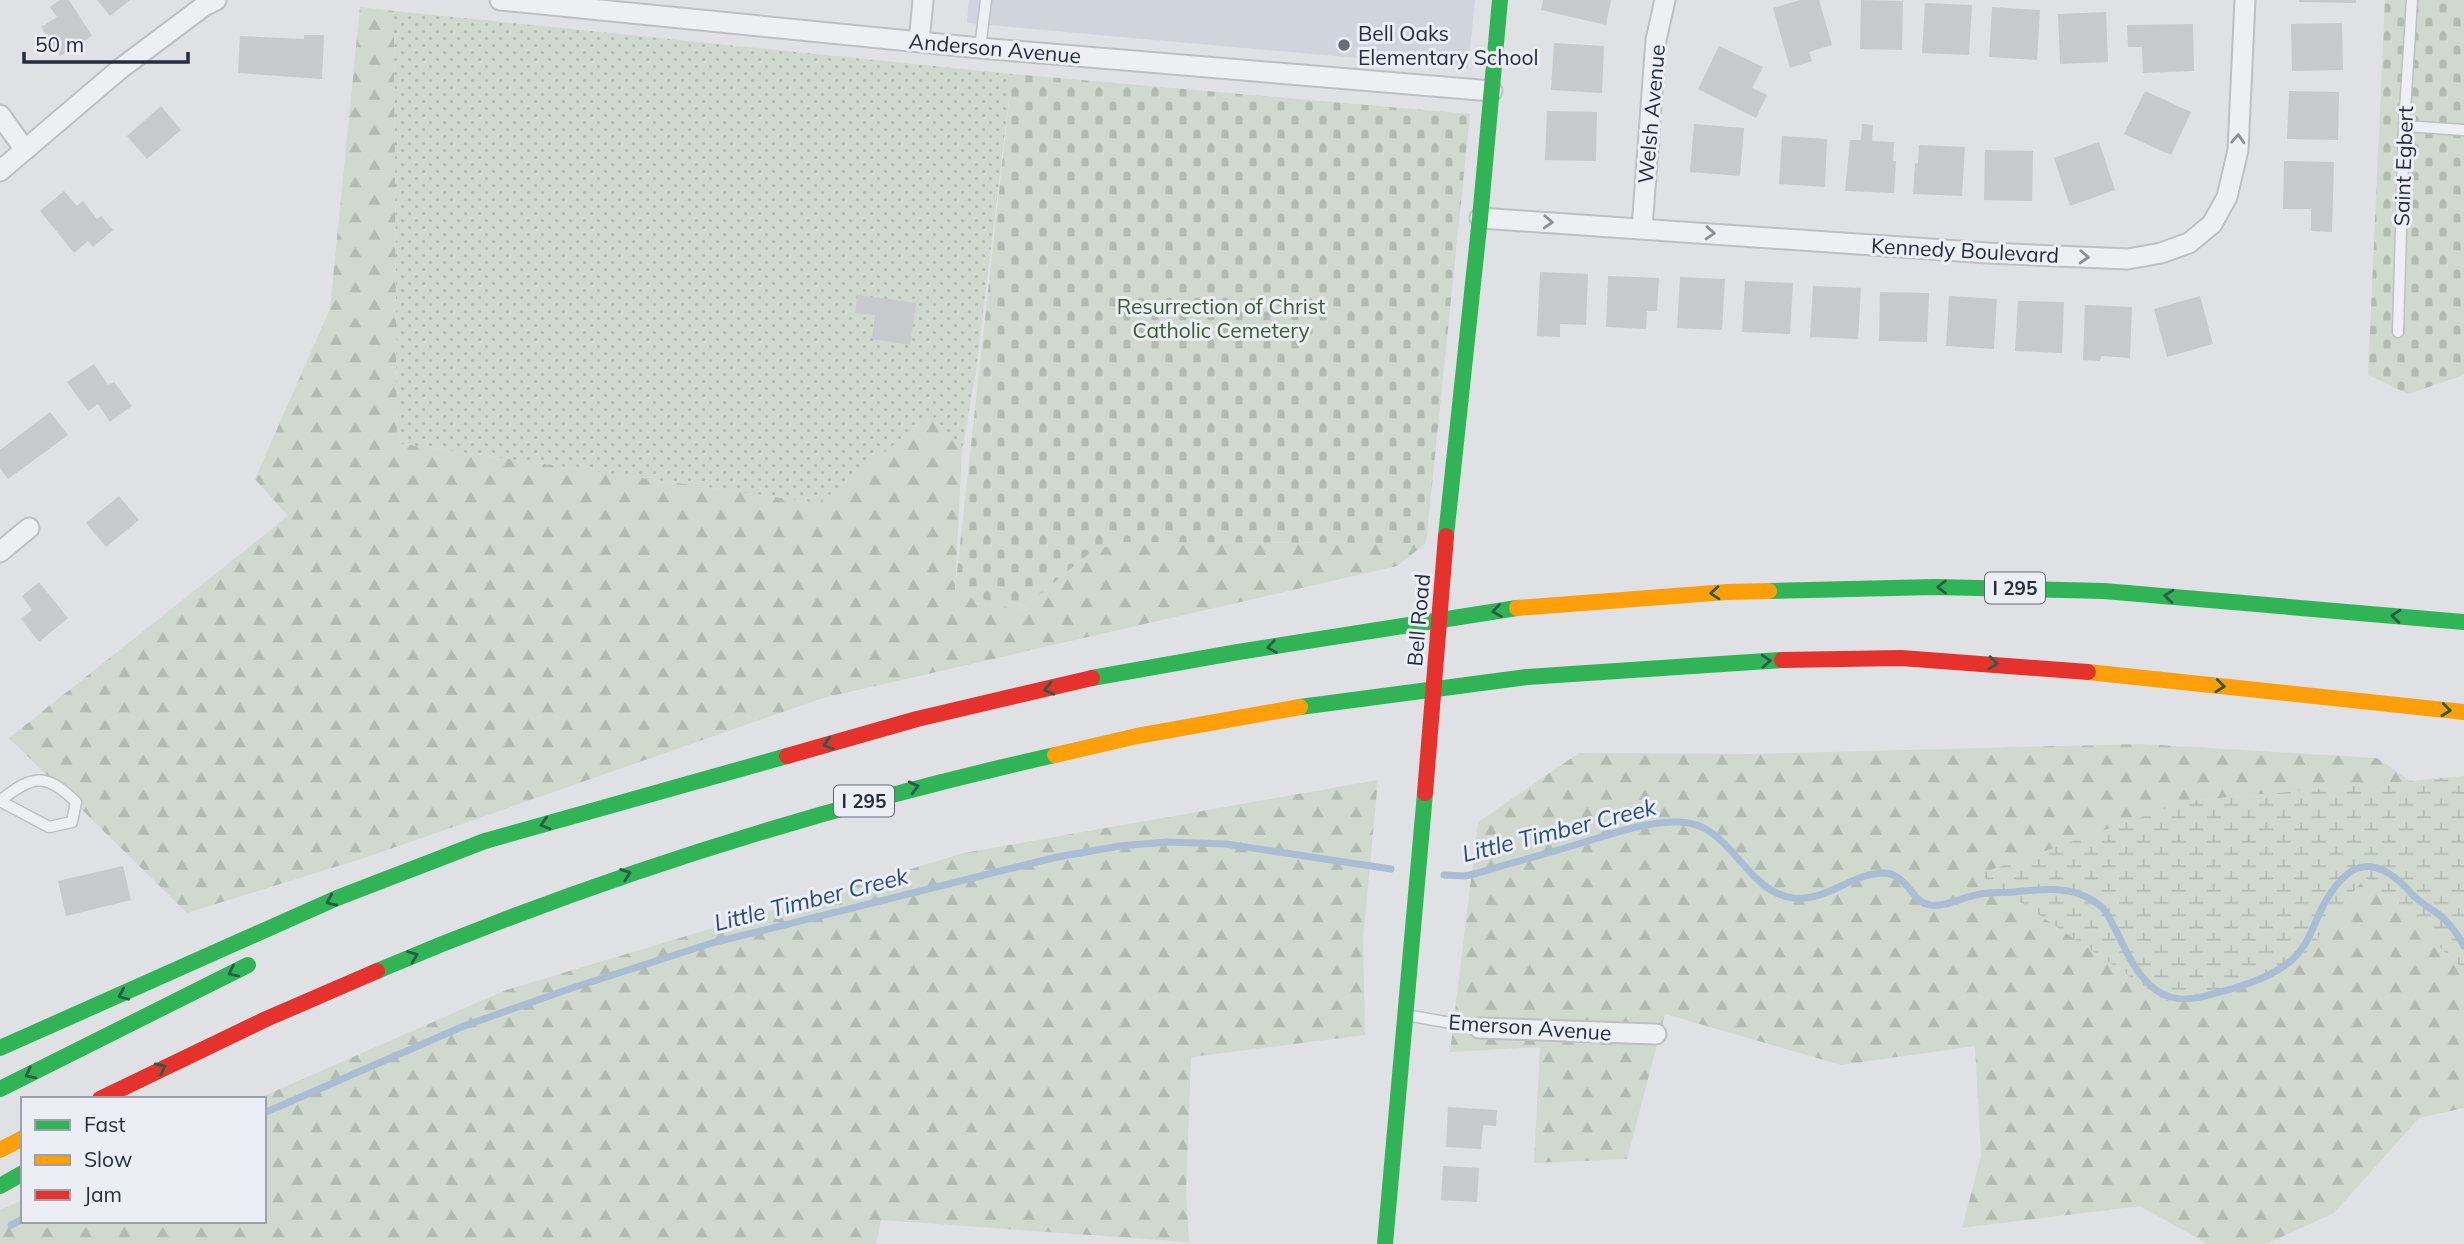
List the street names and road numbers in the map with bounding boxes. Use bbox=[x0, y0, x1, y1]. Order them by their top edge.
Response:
street label: Anderson Avenue bbox=[908, 28, 1082, 68]
street label: Welsh Avenue bbox=[1632, 43, 1670, 185]
street label: Saint Egbert bbox=[2388, 105, 2418, 227]
street label: Kennedy Boulevard bbox=[1870, 232, 2060, 268]
road number: I 295 bbox=[1985, 572, 2045, 604]
street label: Bell Road bbox=[1401, 573, 1435, 667]
road number: I 295 bbox=[834, 786, 894, 816]
street label: Emerson Avenue bbox=[1448, 1008, 1612, 1046]

